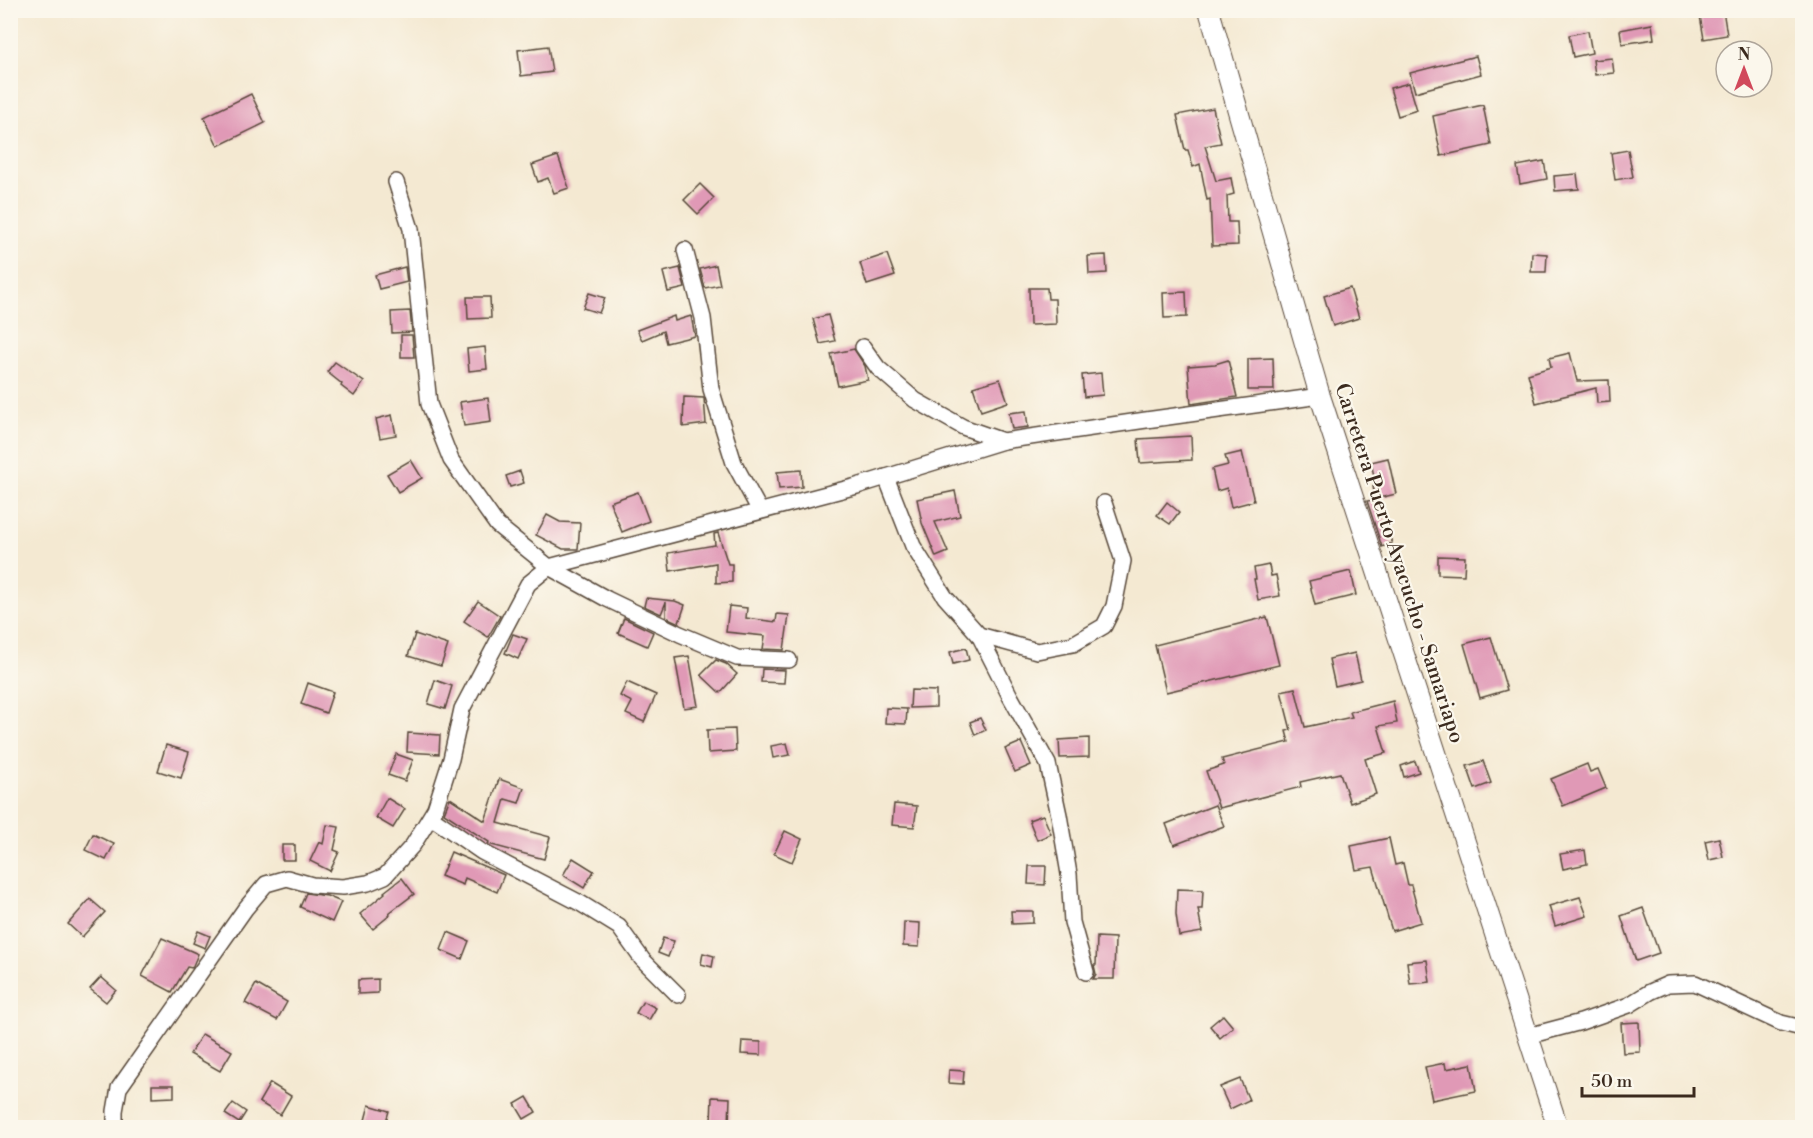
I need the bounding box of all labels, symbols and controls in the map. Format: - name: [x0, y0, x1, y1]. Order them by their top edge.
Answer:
- north arrow: [1714, 39, 1774, 99]
- text: N: [1738, 45, 1751, 65]
- street label: Carretera Puerto Ayacucho - Samariapo: [1328, 380, 1470, 747]
- scale bar: [1582, 1060, 1694, 1098]
- text: 50 m: [1591, 1070, 1633, 1093]

